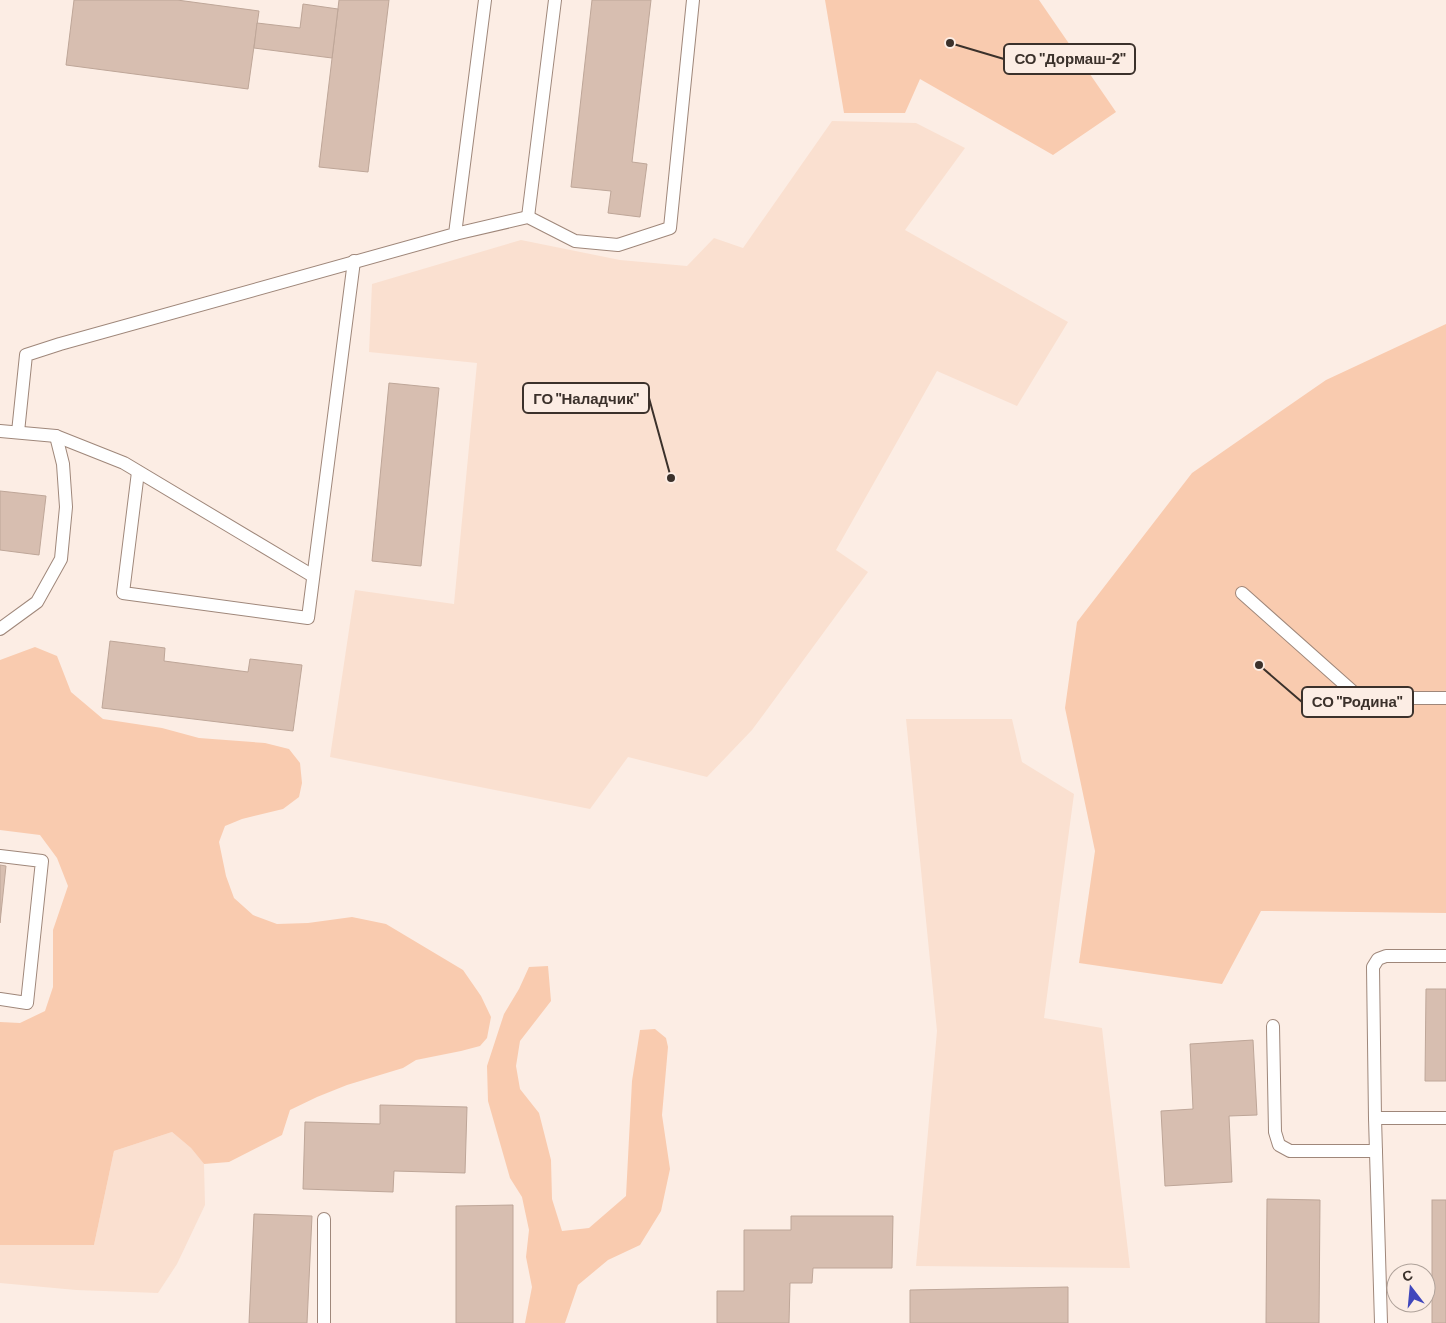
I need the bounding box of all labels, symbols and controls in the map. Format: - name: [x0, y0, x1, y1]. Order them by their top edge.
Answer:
- callout: СО "Дормаш-2": [1004, 44, 1135, 74]
- text: СО "Дормаш-2": [1014, 49, 1126, 67]
- callout: ГО "Наладчик": [523, 383, 649, 413]
- text: ГО "Наладчик": [533, 389, 639, 407]
- callout: СО "Родина": [1302, 687, 1413, 717]
- text: СО "Родина": [1312, 692, 1403, 710]
- north arrow: [1386, 1263, 1436, 1313]
- text: С: [1400, 1265, 1414, 1285]

